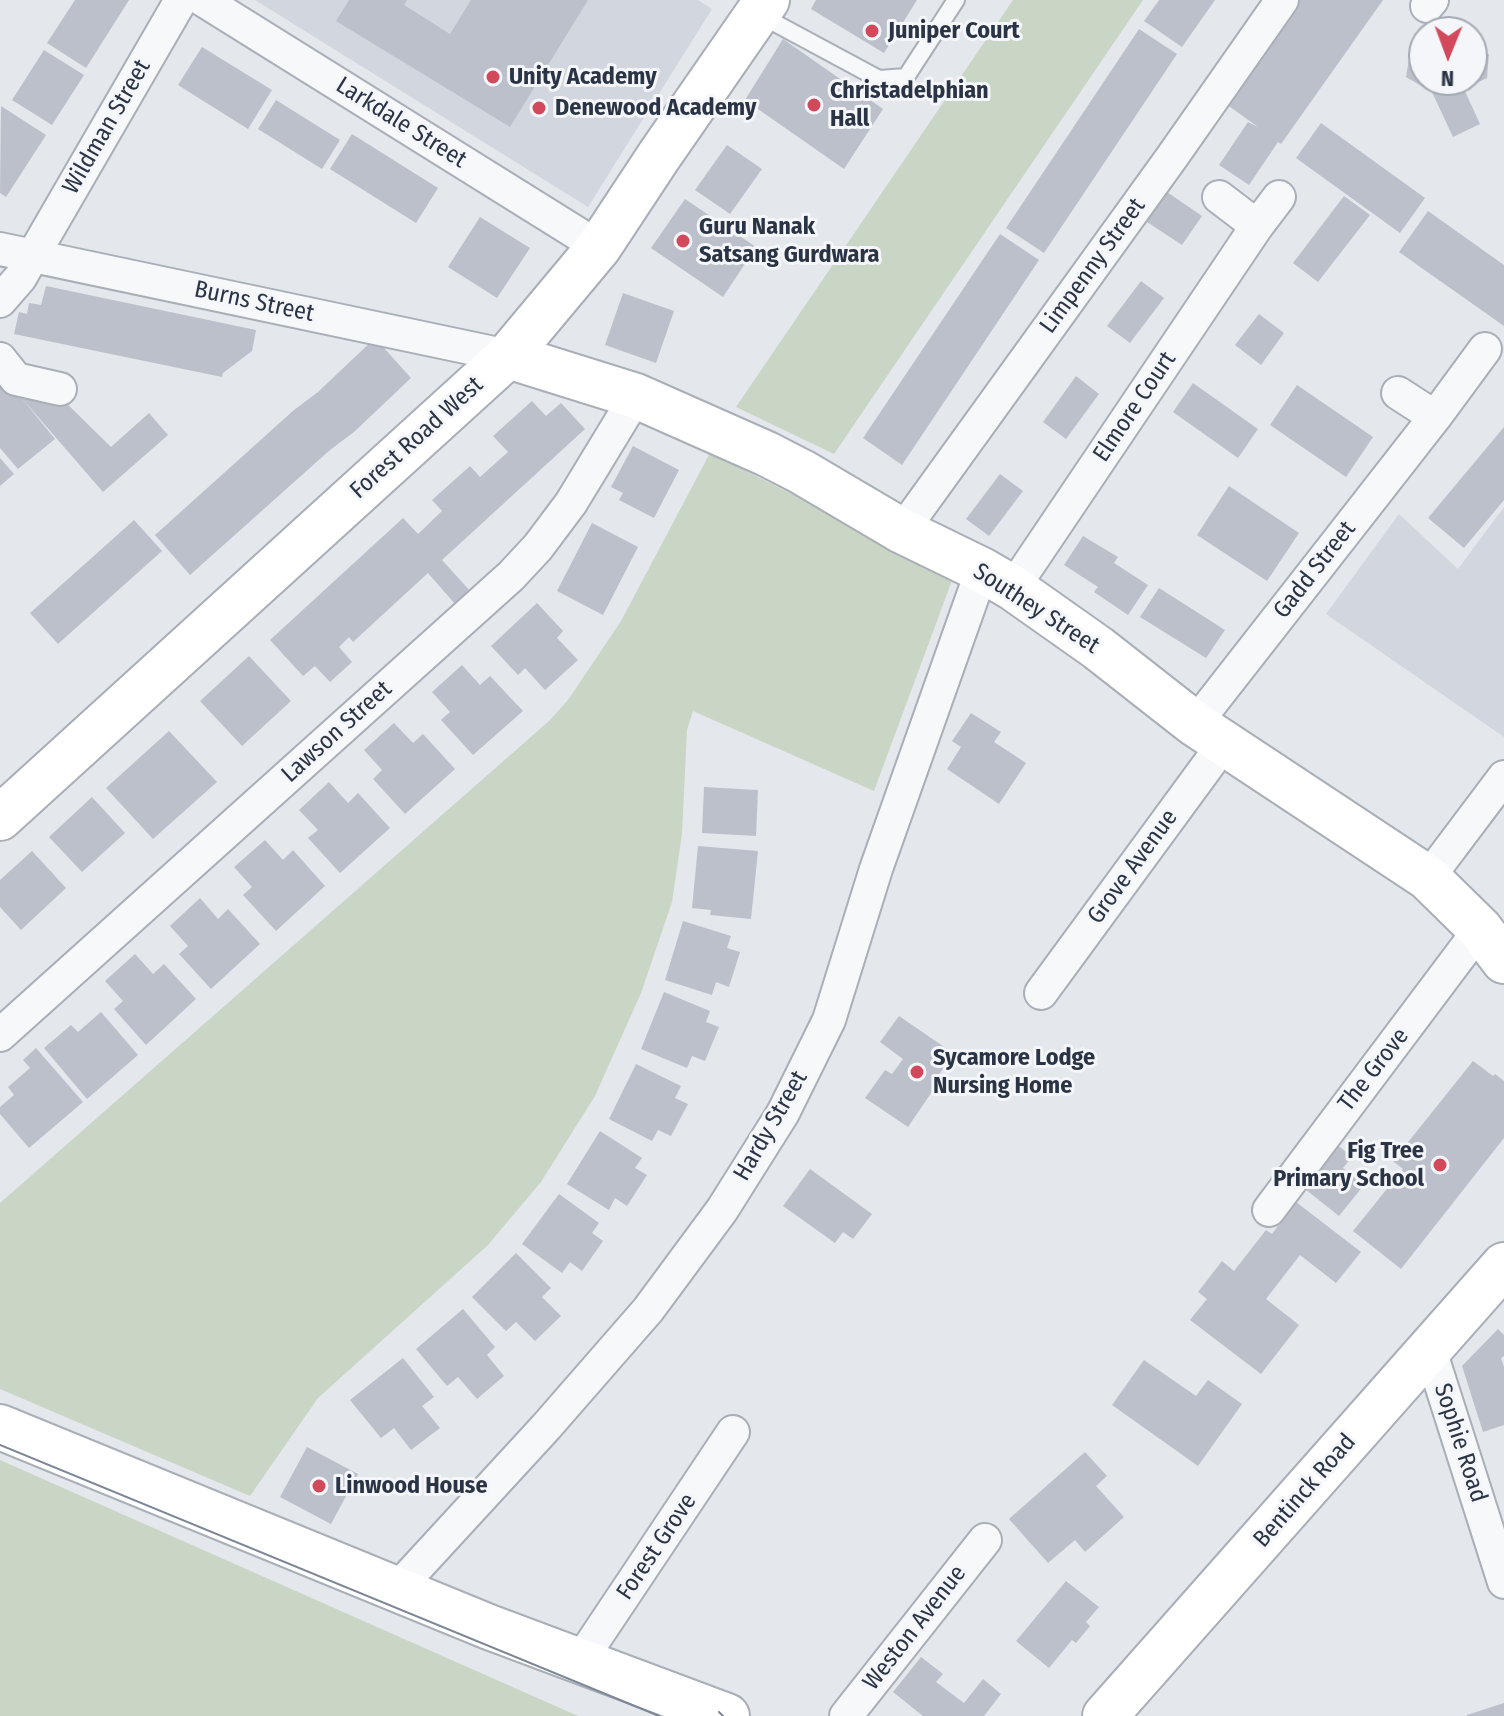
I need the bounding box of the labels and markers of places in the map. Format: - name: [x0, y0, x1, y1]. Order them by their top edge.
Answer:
- place label: Juniper Court: [888, 17, 1020, 45]
- marker: Juniper Court: [863, 22, 881, 40]
- place label: Unity Academy: [509, 63, 657, 91]
- marker: Unity Academy: [484, 68, 502, 86]
- place label: Christadelphian Hall: [830, 77, 989, 133]
- place label: Denewood Academy: [555, 94, 756, 122]
- marker: Christadelphian Hall: [805, 96, 823, 114]
- marker: Denewood Academy: [530, 99, 548, 117]
- place label: Guru Nanak Satsang Gurdwara: [699, 213, 880, 269]
- marker: Guru Nanak Satsang Gurdwara: [674, 232, 692, 250]
- place label: Sycamore Lodge Nursing Home: [933, 1044, 1095, 1100]
- marker: Sycamore Lodge Nursing Home: [908, 1063, 926, 1081]
- place label: Fig Tree Primary School: [1273, 1137, 1424, 1193]
- marker: Fig Tree Primary School: [1431, 1156, 1449, 1174]
- place label: Linwood House: [335, 1472, 488, 1500]
- marker: Linwood House: [310, 1477, 328, 1495]

